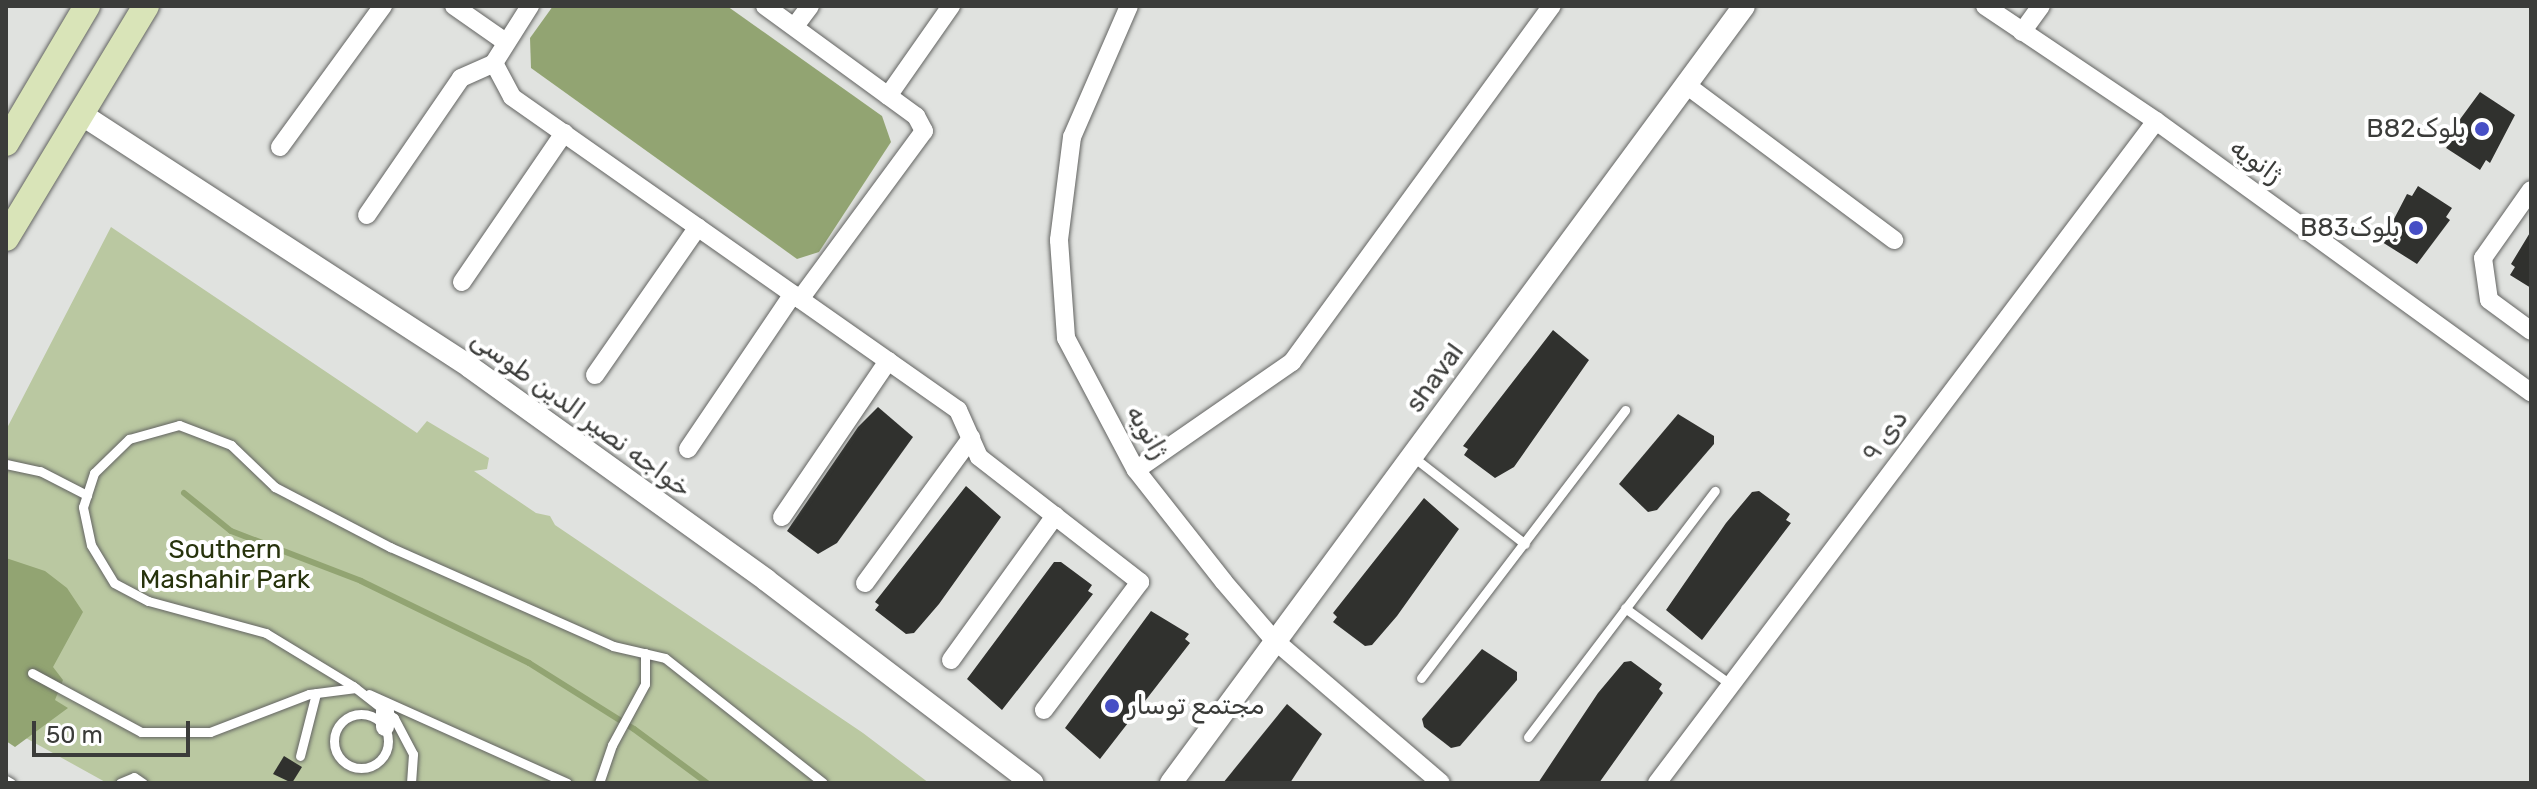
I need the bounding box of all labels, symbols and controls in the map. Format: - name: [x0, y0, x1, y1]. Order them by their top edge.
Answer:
- place label: B82بلوک: [2366, 113, 2466, 145]
- marker: B82بلوک: [2473, 120, 2491, 138]
- street label: ژانویه: [2224, 132, 2288, 190]
- place label: B83بلوک: [2300, 212, 2400, 244]
- marker: B83بلوک: [2407, 219, 2425, 237]
- street label: خواجه نصیر الدین طوسی: [465, 324, 697, 504]
- street label: shaval: [1400, 337, 1470, 419]
- street label: ژانویه: [1119, 400, 1175, 464]
- street label: ۹ دی: [1855, 404, 1915, 468]
- park label: Southern Mashahir Park: [140, 534, 310, 596]
- place label: مجتمع توسار: [1128, 690, 1264, 722]
- marker: مجتمع توسار: [1103, 697, 1121, 715]
- scale bar: [36, 705, 194, 755]
- text: 50 m: [46, 721, 103, 749]

